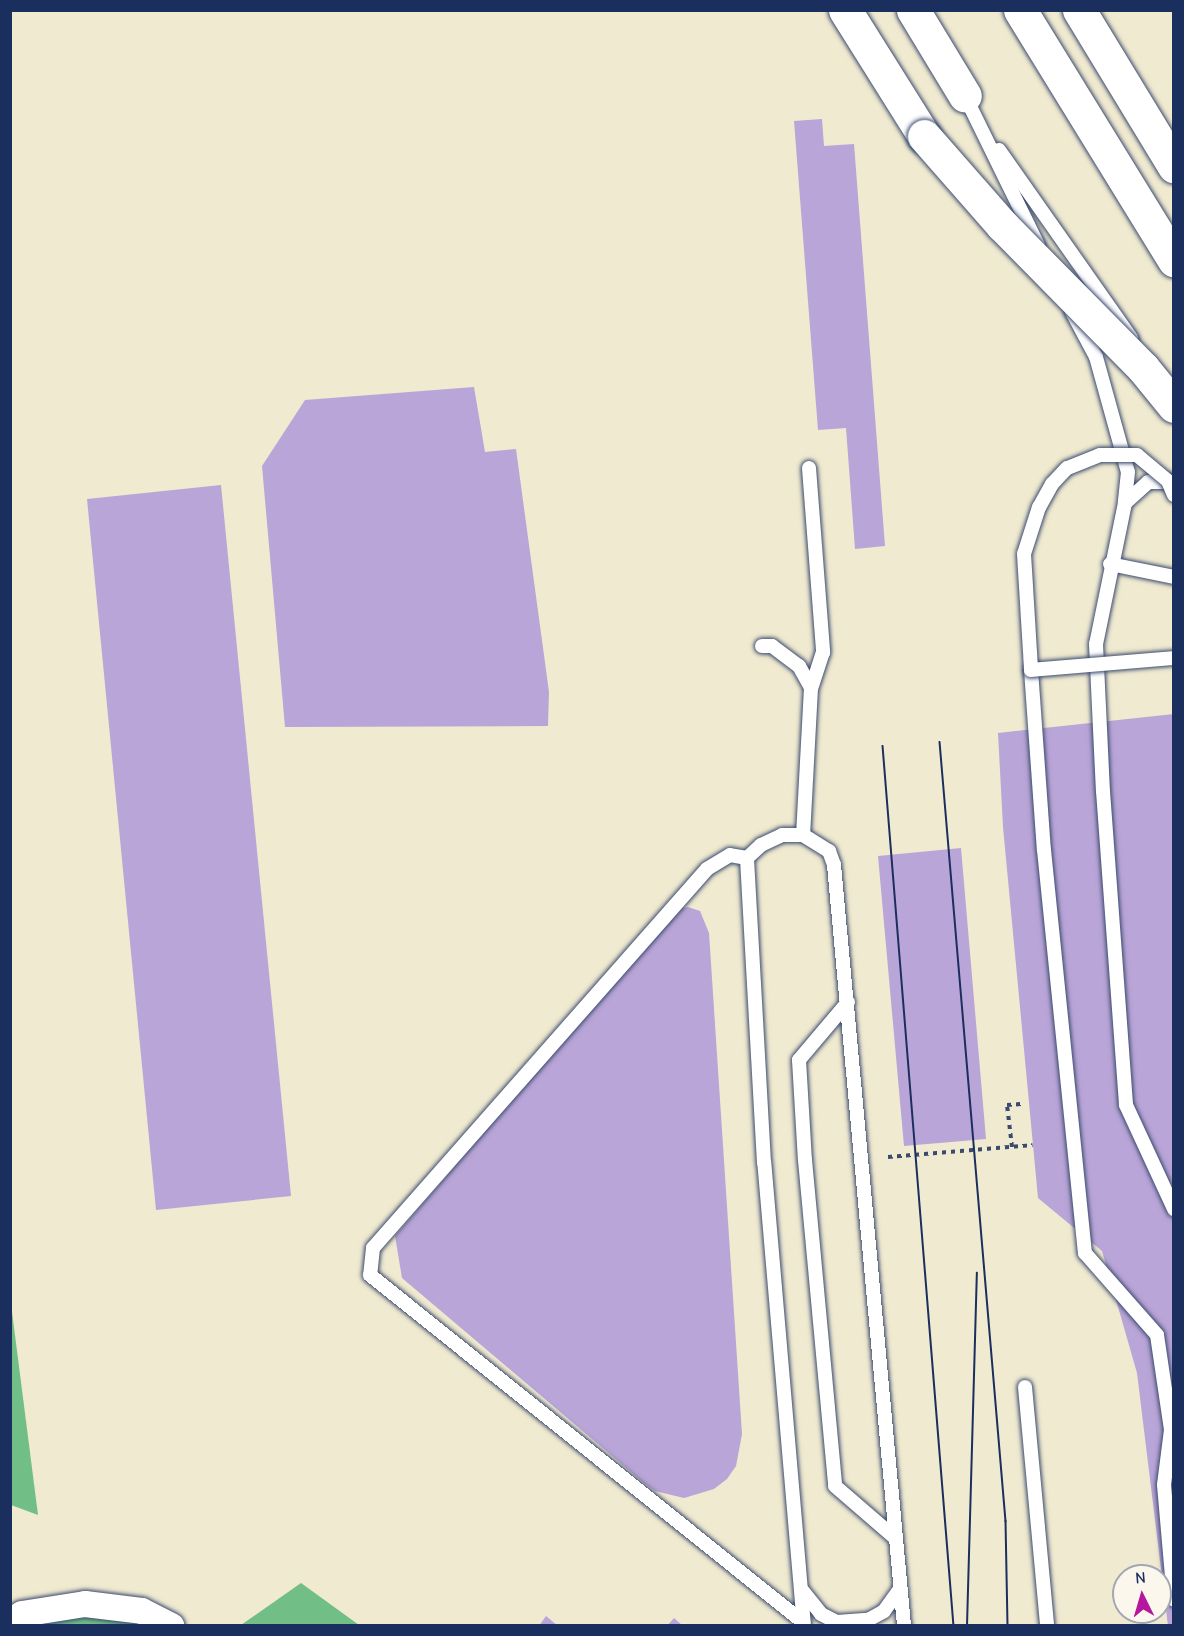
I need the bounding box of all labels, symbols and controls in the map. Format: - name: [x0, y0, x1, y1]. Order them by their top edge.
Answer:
- north arrow: [1112, 1564, 1172, 1624]
- text: N: [1135, 1569, 1147, 1587]

